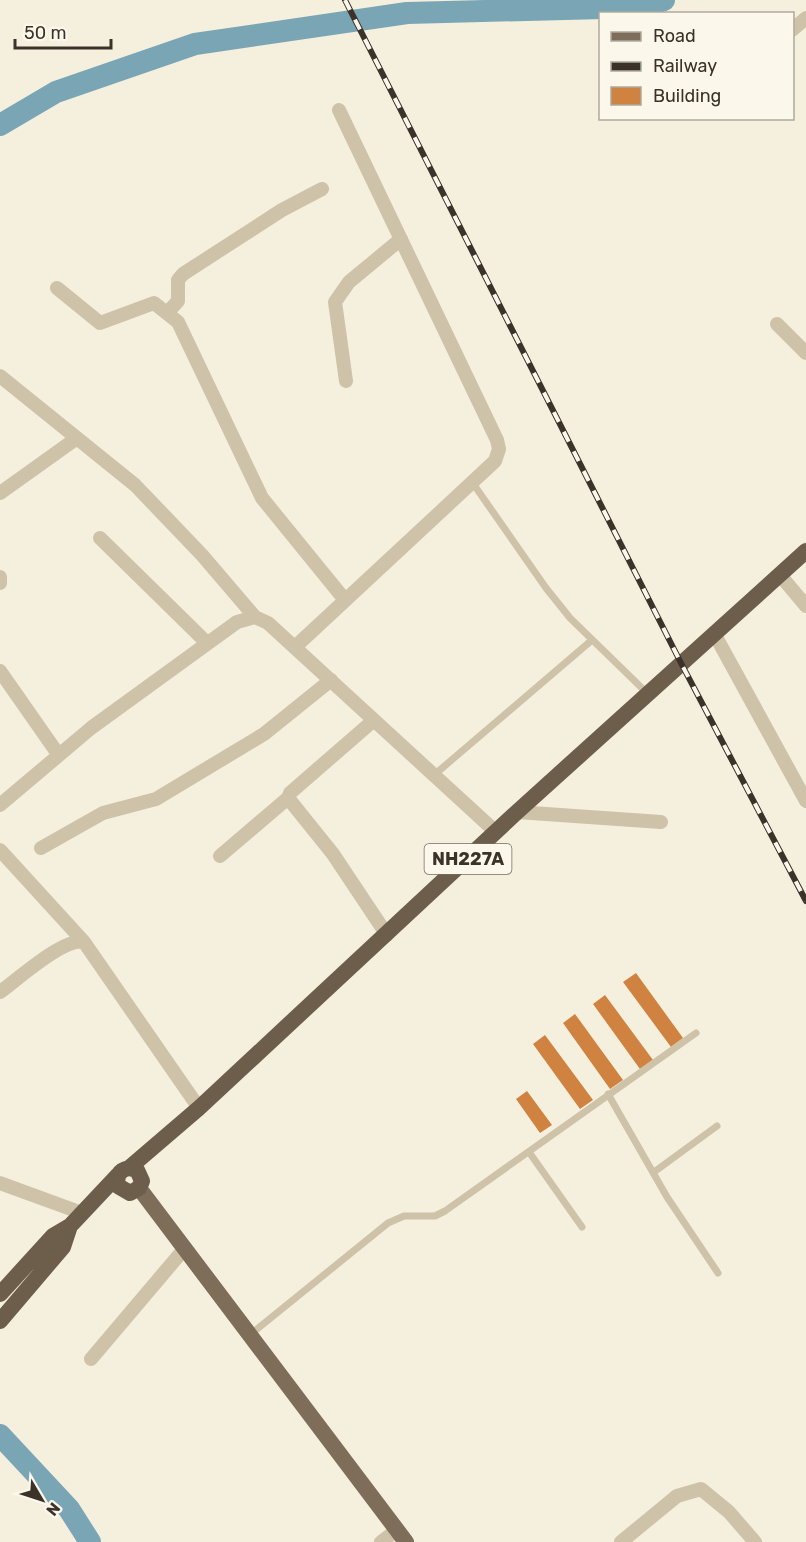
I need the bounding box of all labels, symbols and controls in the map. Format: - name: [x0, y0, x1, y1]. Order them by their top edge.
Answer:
- scale bar: [15, 12, 111, 50]
- legend: [599, 12, 794, 120]
- text: 50 m: [24, 22, 67, 44]
- text: Road: [653, 25, 696, 47]
- text: Railway: [653, 55, 717, 77]
- text: Building: [653, 85, 721, 107]
- road number: NH227A: [424, 844, 512, 874]
- north arrow: [12, 1470, 72, 1530]
- text: N: [42, 1499, 64, 1520]

